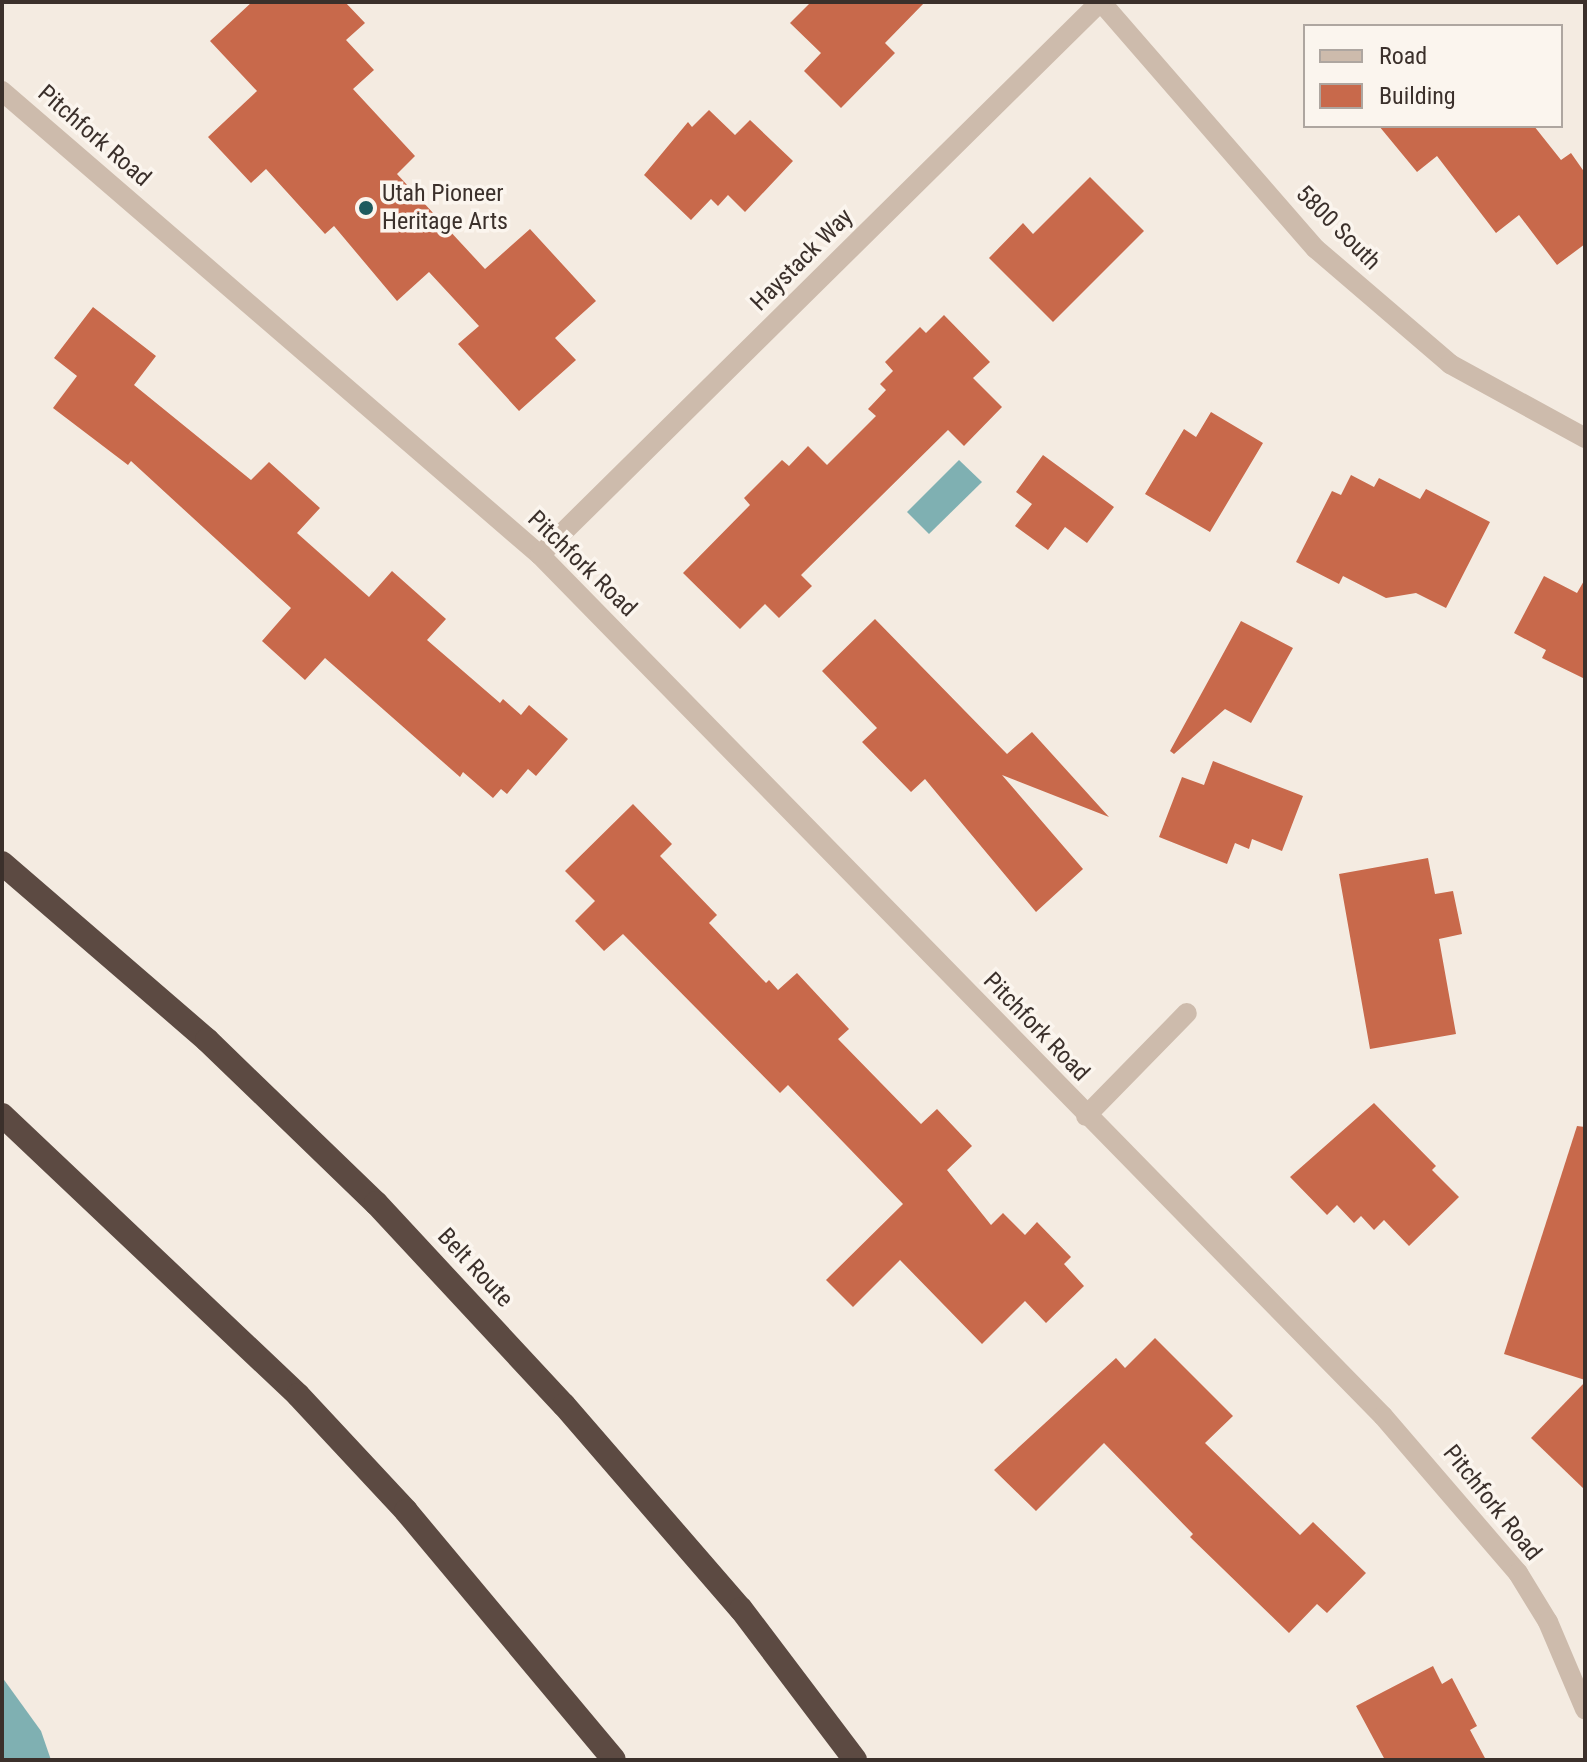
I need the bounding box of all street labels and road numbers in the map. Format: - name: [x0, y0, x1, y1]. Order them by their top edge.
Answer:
- street label: Pitchfork Road: [32, 79, 156, 193]
- street label: 5800 South: [1290, 180, 1386, 276]
- street label: Haystack Way: [745, 203, 859, 317]
- street label: Pitchfork Road: [522, 505, 642, 623]
- street label: Pitchfork Road: [977, 967, 1095, 1087]
- street label: Belt Route: [431, 1223, 519, 1313]
- street label: Pitchfork Road: [1437, 1440, 1547, 1566]

